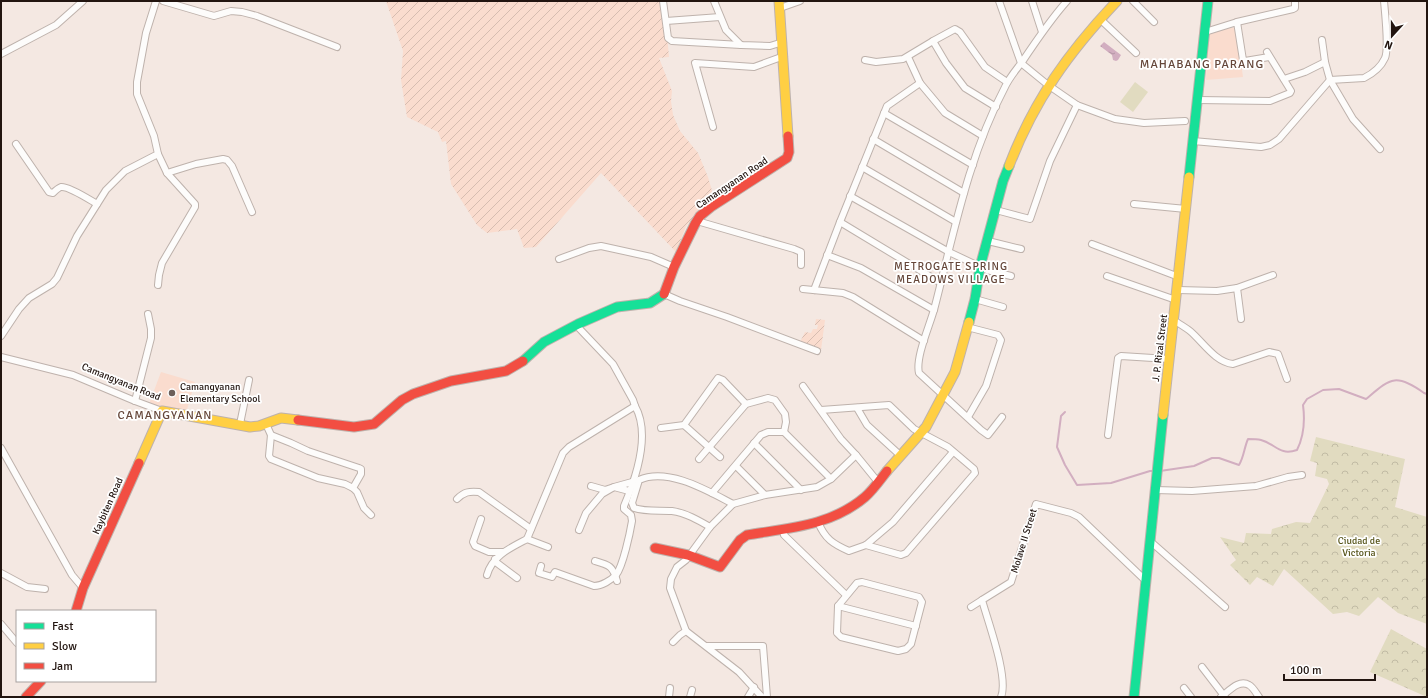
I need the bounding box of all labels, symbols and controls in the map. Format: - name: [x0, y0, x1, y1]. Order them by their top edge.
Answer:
- north arrow: [1372, 16, 1412, 56]
- text: N: [1383, 37, 1394, 52]
- district label: MAHABANG PARANG: [1140, 57, 1264, 72]
- street label: Camangyanan Road: [694, 155, 770, 211]
- district label: METROGATE SPRING MEADOWS VILLAGE: [894, 260, 1008, 286]
- street label: J. P. Rizal Street: [1150, 313, 1170, 382]
- street label: Camangyanan Road: [80, 361, 162, 403]
- place label: Camangyanan Elementary School: [180, 381, 260, 405]
- marker: Camangyanan Elementary School: [167, 388, 177, 398]
- district label: CAMANGYANAN: [118, 408, 212, 423]
- street label: Kaybiten Road: [90, 476, 126, 536]
- street label: Molave II Street: [1008, 507, 1040, 575]
- park label: Ciudad de Victoria: [1338, 535, 1380, 559]
- legend: [16, 610, 156, 682]
- text: Fast: [52, 619, 73, 634]
- text: Slow: [52, 639, 77, 654]
- scale bar: [1284, 656, 1375, 682]
- text: Jam: [52, 659, 73, 674]
- text: 100 m: [1290, 663, 1322, 678]

